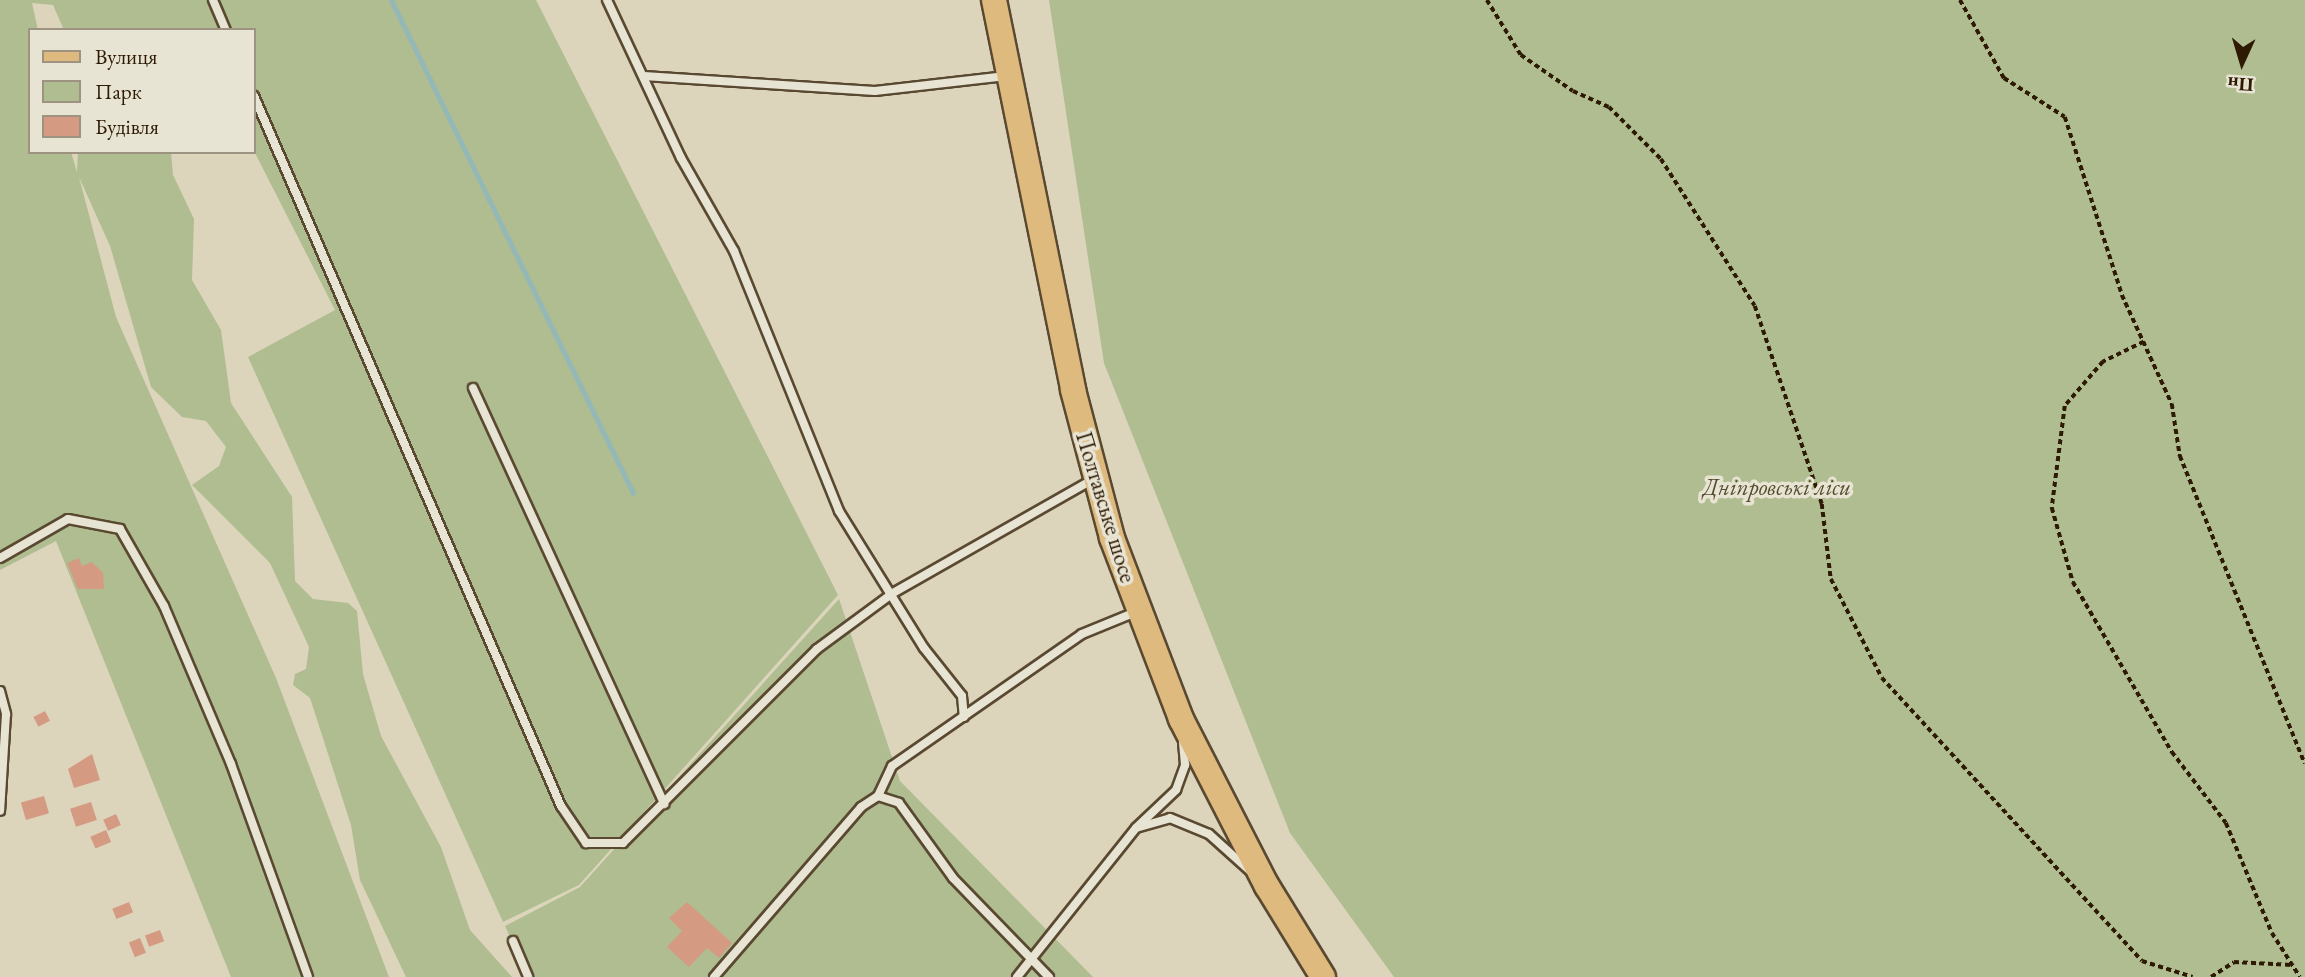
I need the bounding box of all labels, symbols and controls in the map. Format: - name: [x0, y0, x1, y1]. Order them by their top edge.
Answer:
- legend: [28, 28, 256, 154]
- north arrow: [2207, 28, 2277, 98]
- text: Вулиця: [95, 43, 157, 70]
- text: Пн: [2227, 71, 2254, 98]
- text: Парк: [95, 78, 142, 105]
- text: Будівля: [95, 113, 159, 140]
- street label: Полтавське шосе: [1070, 428, 1142, 586]
- park label: Дніпровські ліси: [1703, 473, 1851, 501]

